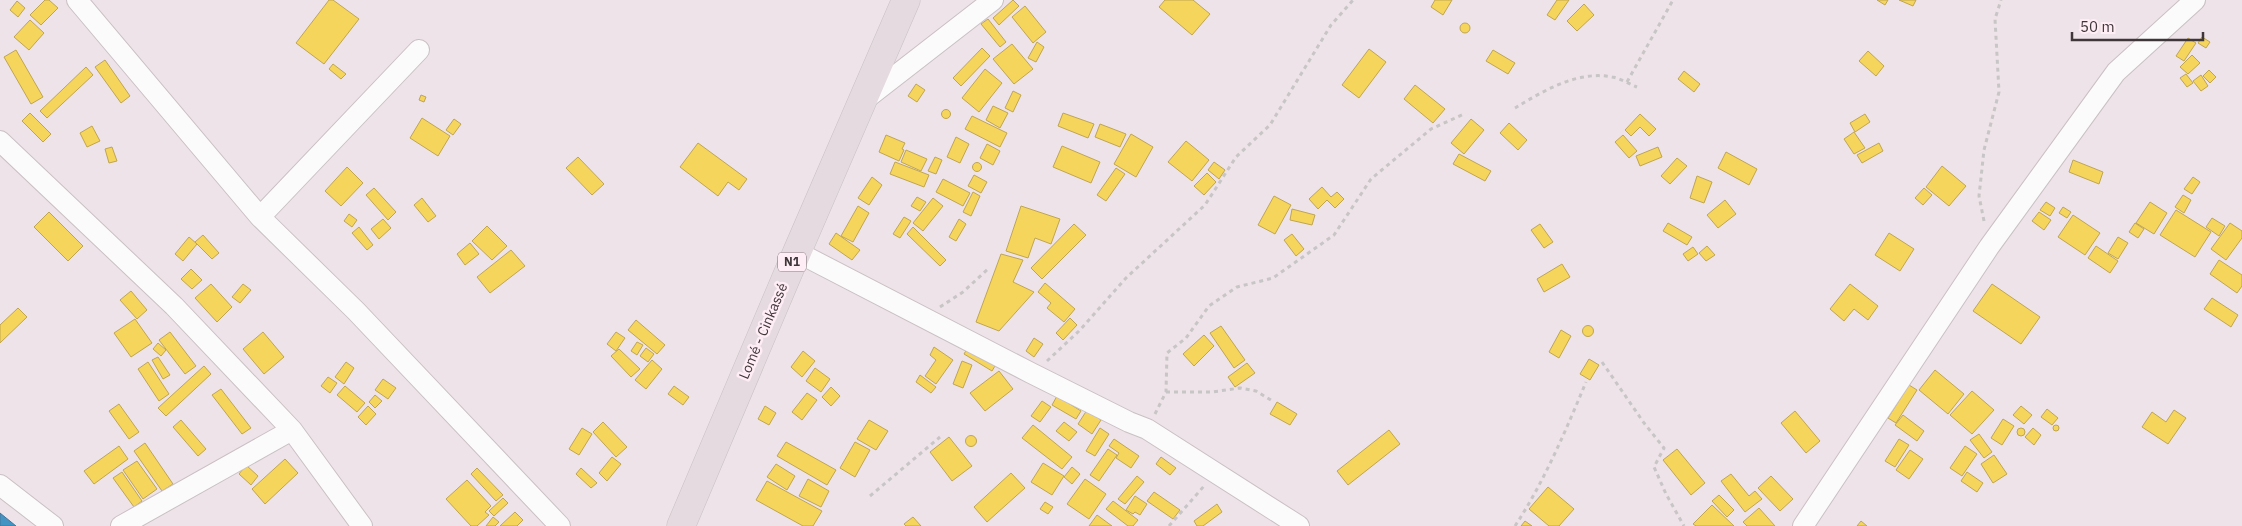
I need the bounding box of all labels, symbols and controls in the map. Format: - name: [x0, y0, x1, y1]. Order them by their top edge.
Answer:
- scale bar: [2072, 10, 2203, 42]
- text: 50 m: [2080, 17, 2115, 36]
- road number: N1: [778, 252, 806, 272]
- street label: Lomé - Cinkassé: [735, 280, 792, 382]

